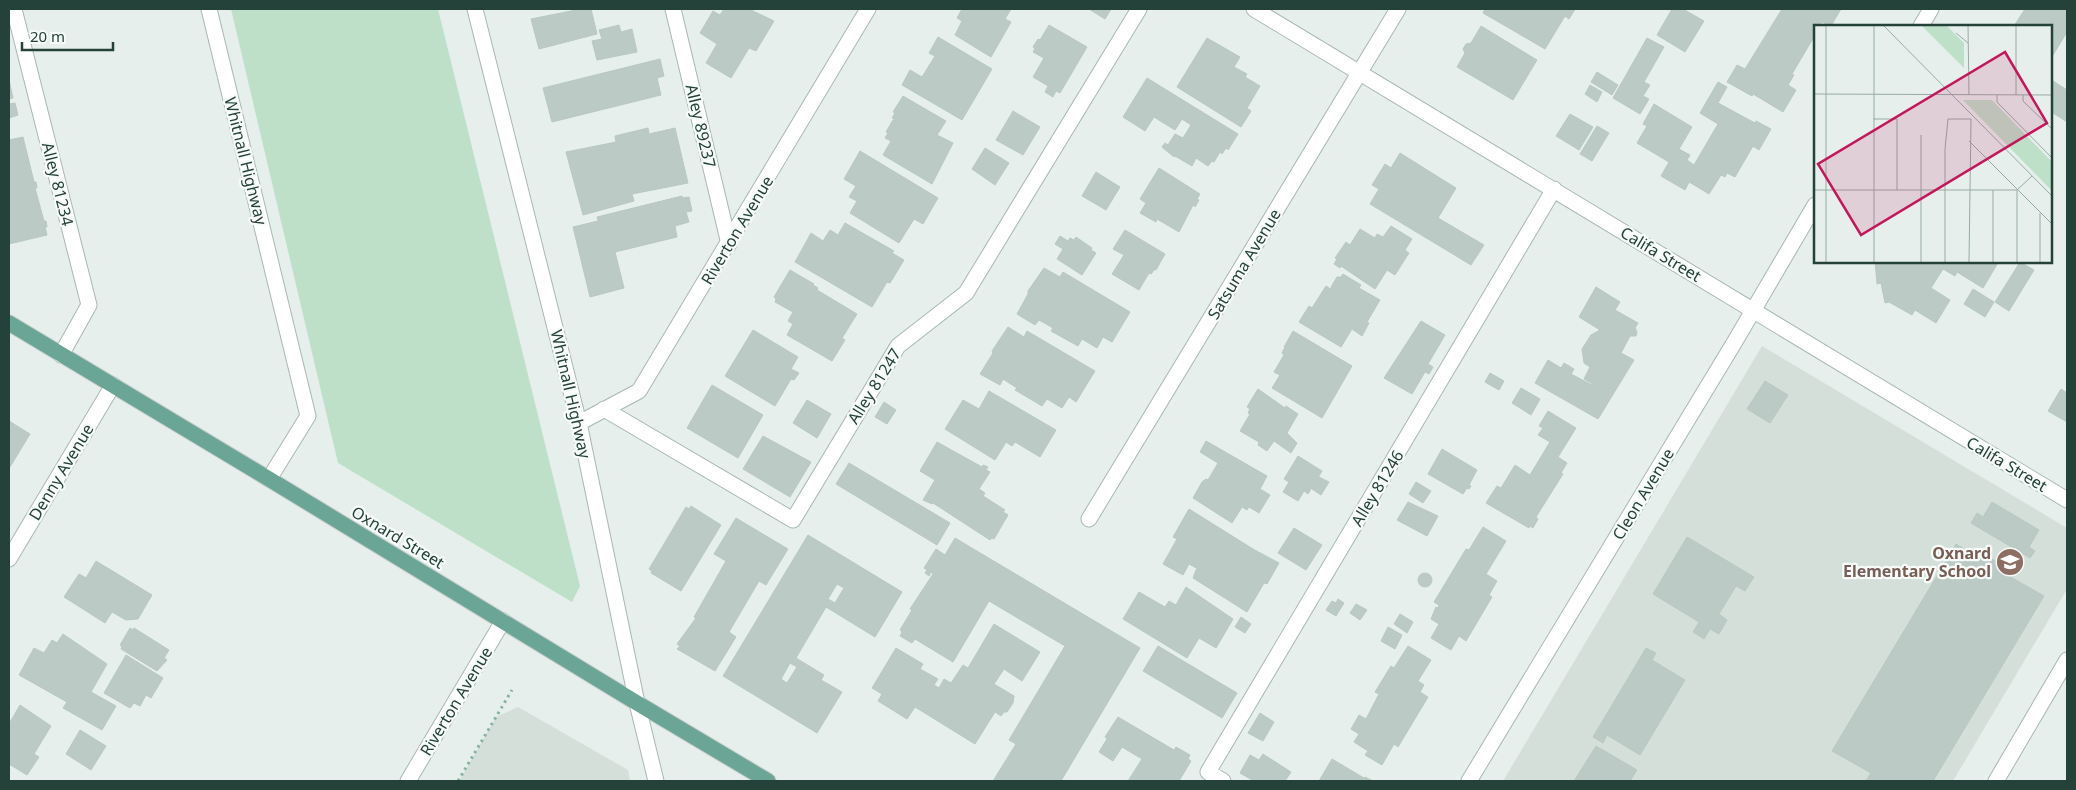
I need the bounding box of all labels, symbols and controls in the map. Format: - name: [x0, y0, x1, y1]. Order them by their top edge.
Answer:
- scale bar: [22, 20, 114, 52]
- inset map: [1814, 25, 2051, 262]
- text: 20 m: [30, 26, 65, 46]
- street label: Alley 89237: [681, 82, 721, 170]
- street label: Whitnall Highway: [219, 95, 273, 228]
- street label: Alley 81234: [37, 140, 79, 228]
- street label: Riverton Avenue: [696, 171, 778, 289]
- street label: Satsuma Avenue: [1202, 205, 1286, 323]
- street label: Califa Street: [1616, 221, 1706, 287]
- street label: Whitnall Highway: [546, 328, 597, 461]
- street label: Alley 81247: [842, 344, 906, 428]
- street label: Denny Avenue: [24, 420, 98, 524]
- street label: Califa Street: [1962, 431, 2052, 497]
- street label: Cleon Avenue: [1607, 444, 1679, 544]
- street label: Alley 81246: [1346, 446, 1408, 530]
- street label: Oxnard Street: [347, 501, 449, 574]
- place label: Oxnard Elementary School: [1843, 542, 1991, 582]
- school or university icon: Oxnard Elementary School: [1995, 547, 2025, 577]
- street label: Riverton Avenue: [415, 642, 497, 760]

